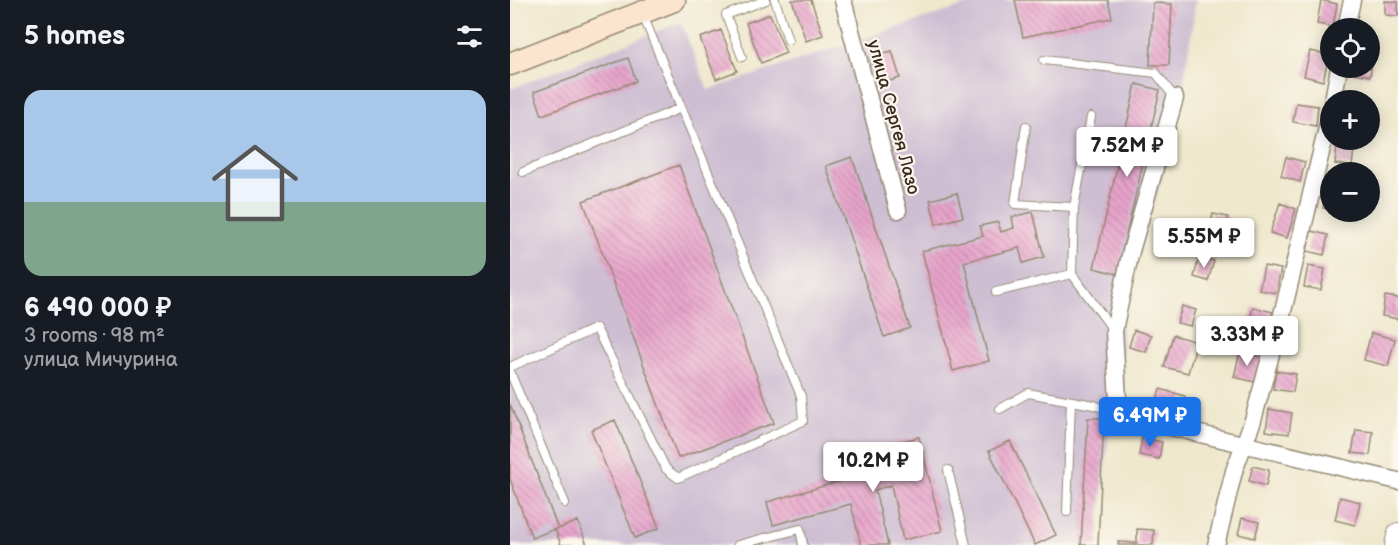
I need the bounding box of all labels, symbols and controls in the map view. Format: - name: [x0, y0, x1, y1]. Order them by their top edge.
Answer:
- map controls: [1320, 18, 1380, 222]
- button: locate: [1320, 18, 1380, 78]
- icon: filters: [453, 20, 486, 53]
- text: 5 homes: [24, 21, 125, 52]
- street label: улица Сергея Лазо: [863, 38, 924, 197]
- button: +: [1320, 90, 1380, 150]
- pin: 7.52M ₽: [1072, 127, 1182, 178]
- icon: home: [201, 129, 309, 237]
- text: 7.52M ₽: [1090, 134, 1164, 158]
- button: −: [1320, 162, 1380, 222]
- pin: 5.55M ₽: [1149, 218, 1259, 269]
- text: 5.55M ₽: [1167, 225, 1241, 249]
- text: 6 490 000 ₽: [24, 293, 171, 324]
- pin: 3.33M ₽: [1192, 316, 1302, 367]
- text: 3.33M ₽: [1210, 323, 1284, 347]
- text: 3 rooms · 98 m²: [24, 324, 165, 348]
- text: улица Мичурина: [24, 348, 178, 372]
- pin: 6.49M ₽: [1095, 397, 1205, 448]
- text: 6.49M ₽: [1113, 404, 1187, 428]
- pin: 10.2M ₽: [818, 442, 928, 493]
- text: 10.2M ₽: [837, 449, 909, 473]

